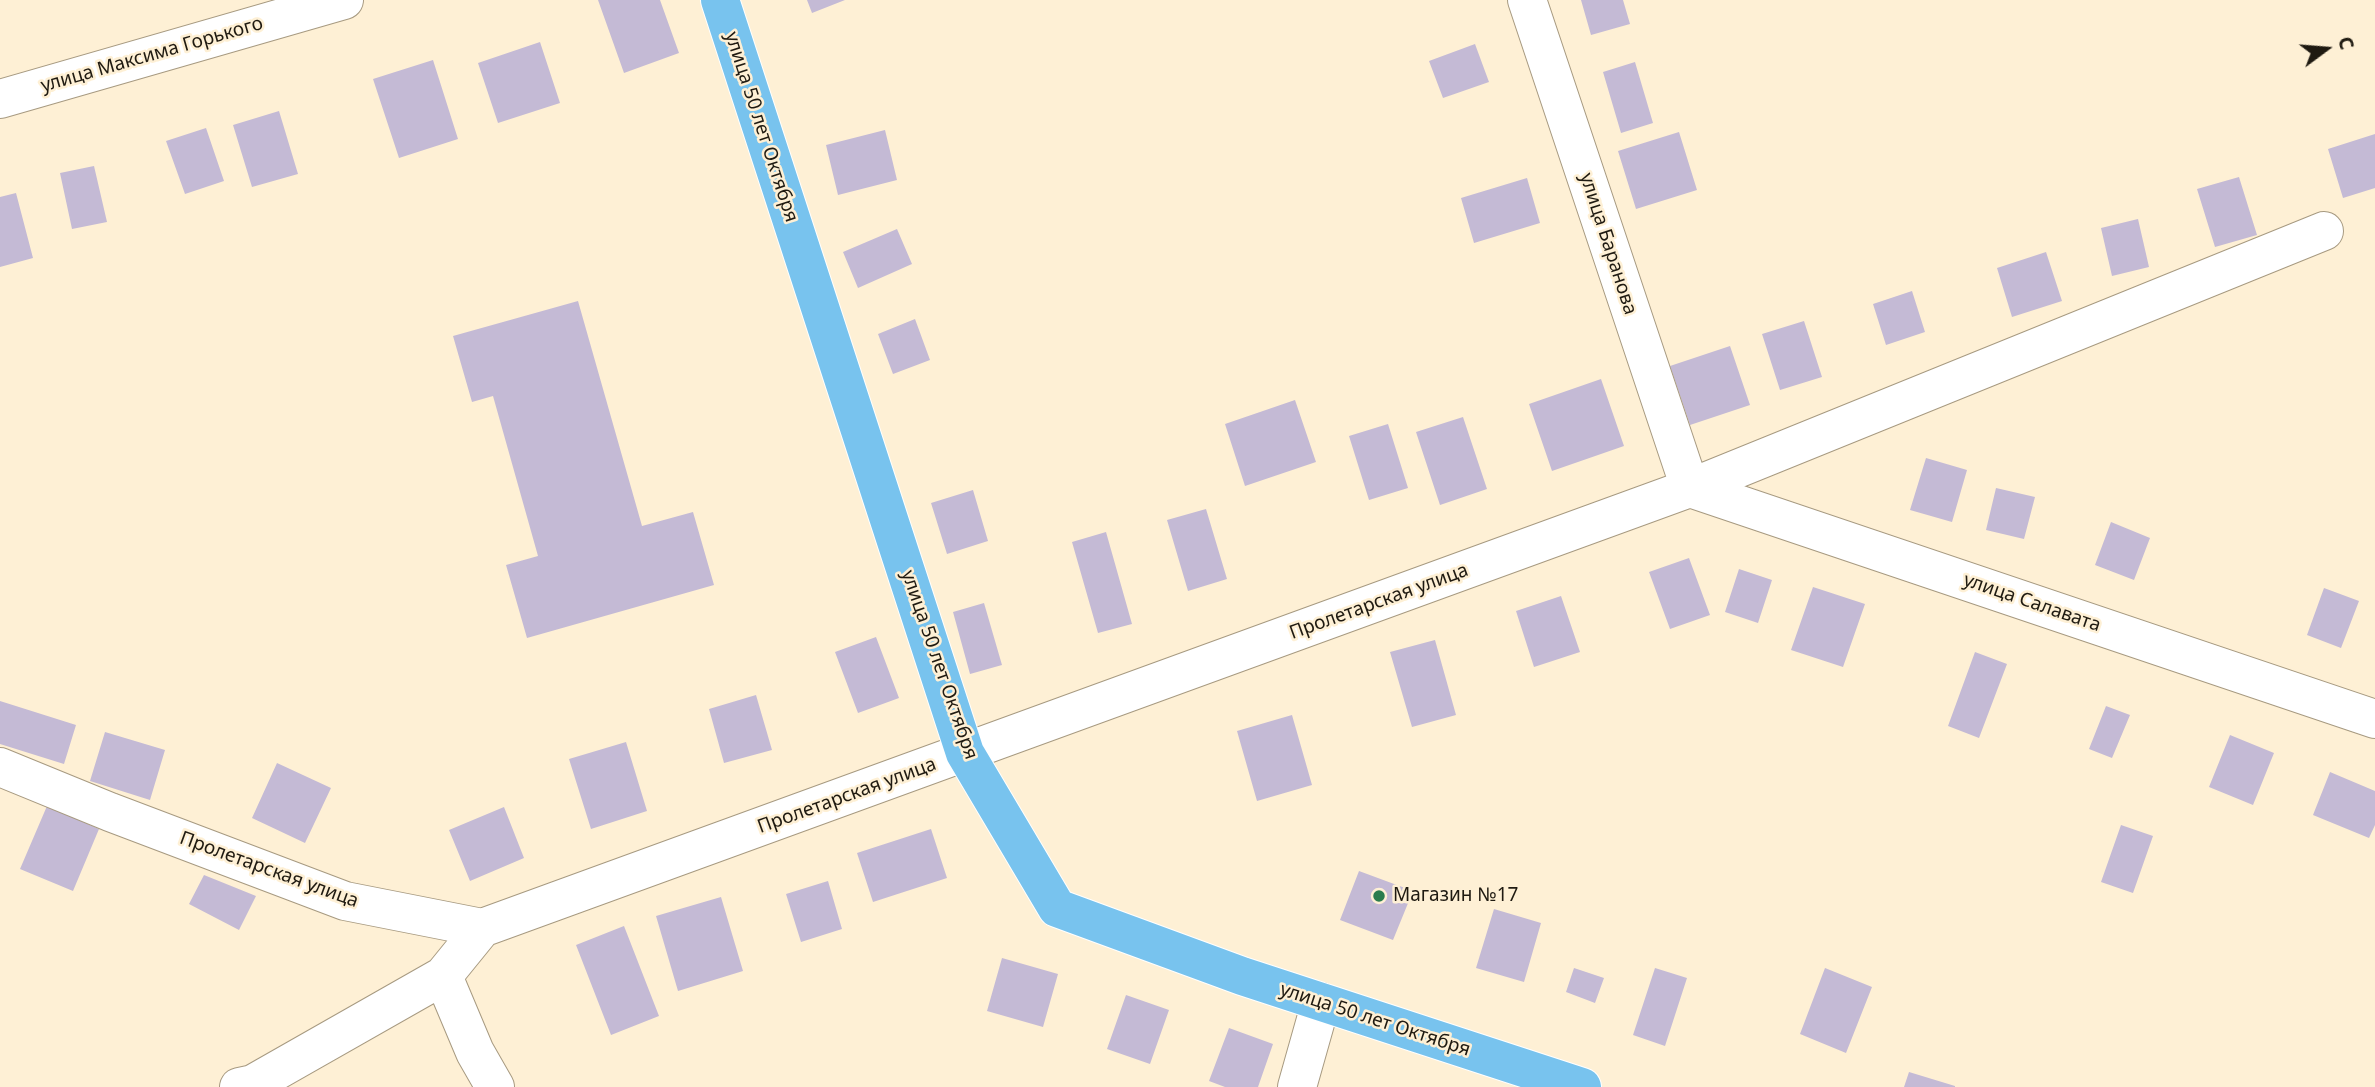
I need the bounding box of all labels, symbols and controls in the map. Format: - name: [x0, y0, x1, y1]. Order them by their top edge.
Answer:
- street label: улица Максима Горького: [38, 12, 266, 98]
- north arrow: [2291, 14, 2361, 84]
- street label: улица 50 лет Октября: [719, 29, 803, 225]
- text: С: [2332, 34, 2360, 53]
- street label: улица Баранова: [1574, 170, 1642, 318]
- street label: Пролетарская улица: [1287, 559, 1471, 645]
- street label: улица 50 лет Октября: [896, 567, 982, 763]
- street label: улица Салавата: [1960, 569, 2104, 637]
- street label: Пролетарская улица: [755, 753, 939, 839]
- street label: Пролетарская улица: [177, 827, 361, 913]
- place label: Магазин №17: [1393, 885, 1518, 907]
- marker: Магазин №17: [1371, 888, 1387, 904]
- street label: улица 50 лет Октября: [1277, 978, 1473, 1062]

